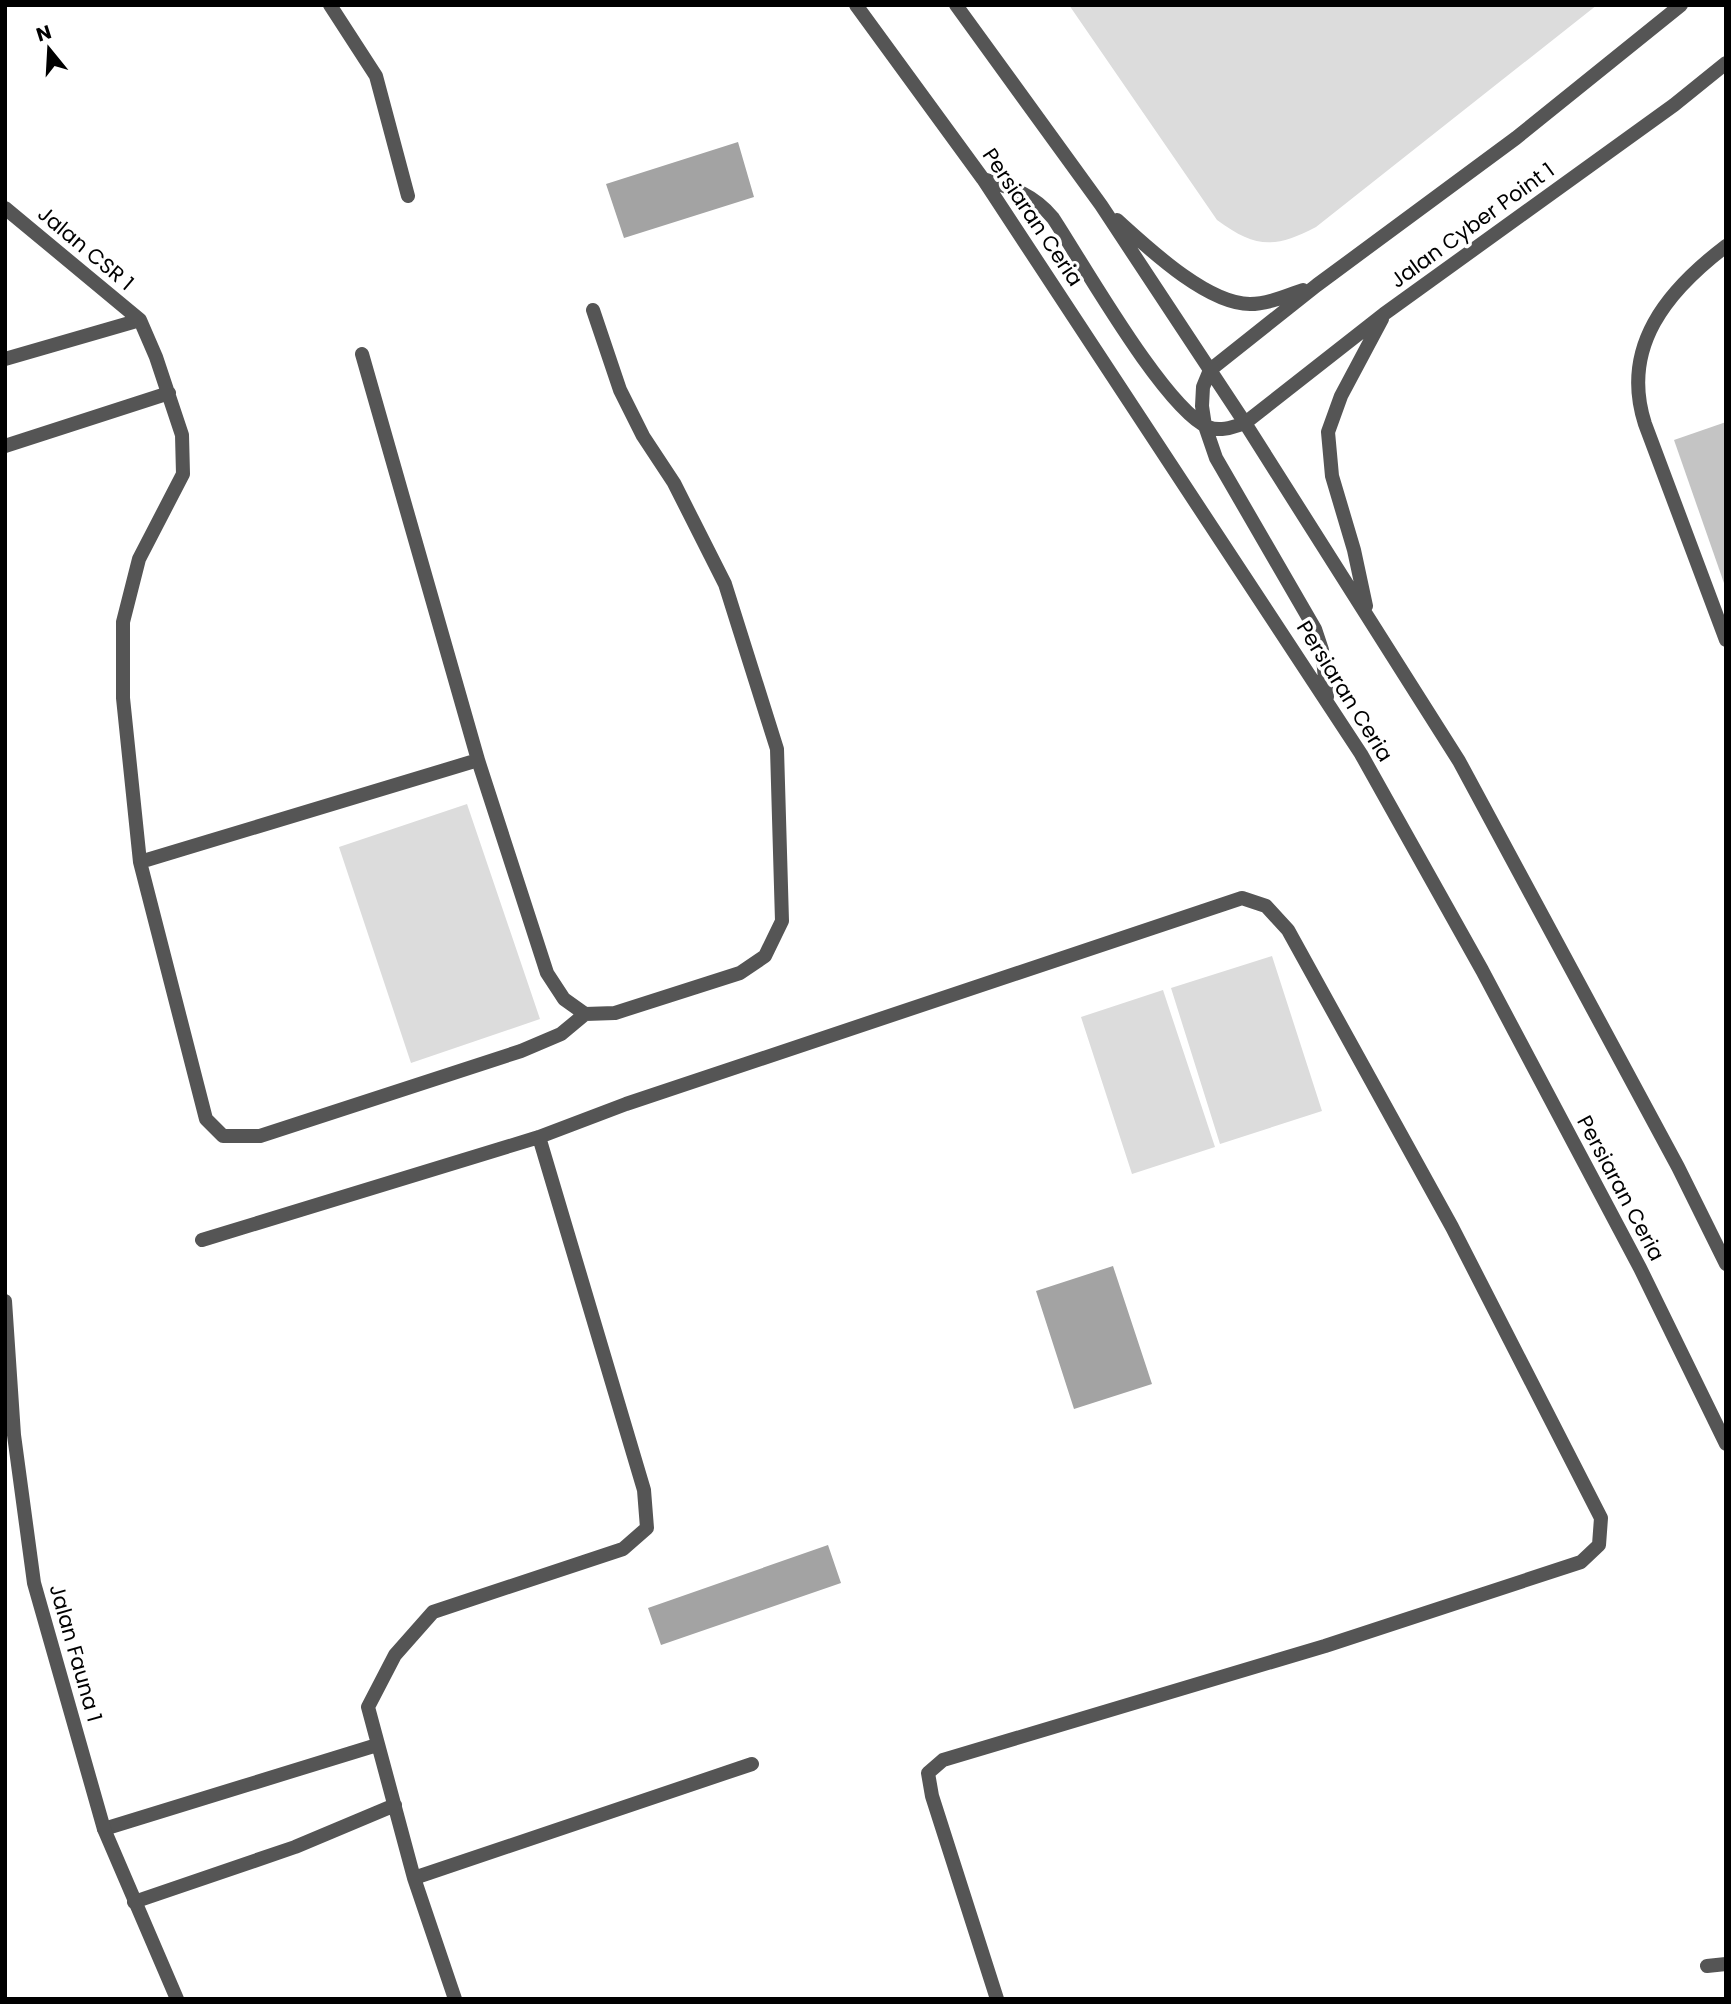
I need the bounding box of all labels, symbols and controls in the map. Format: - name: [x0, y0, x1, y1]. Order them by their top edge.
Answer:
- north arrow: [14, 14, 84, 84]
- text: N: [33, 18, 55, 48]
- street label: Persiaran Ceria: [976, 142, 1090, 292]
- street label: Jalan Cyber Point 1: [1384, 155, 1560, 295]
- street label: Jalan CSR 1: [32, 199, 140, 297]
- street label: Persiaran Ceria: [1290, 615, 1400, 767]
- street label: Persiaran Ceria: [1570, 1110, 1672, 1266]
- street label: Jalan Fauna 1: [43, 1581, 109, 1725]

